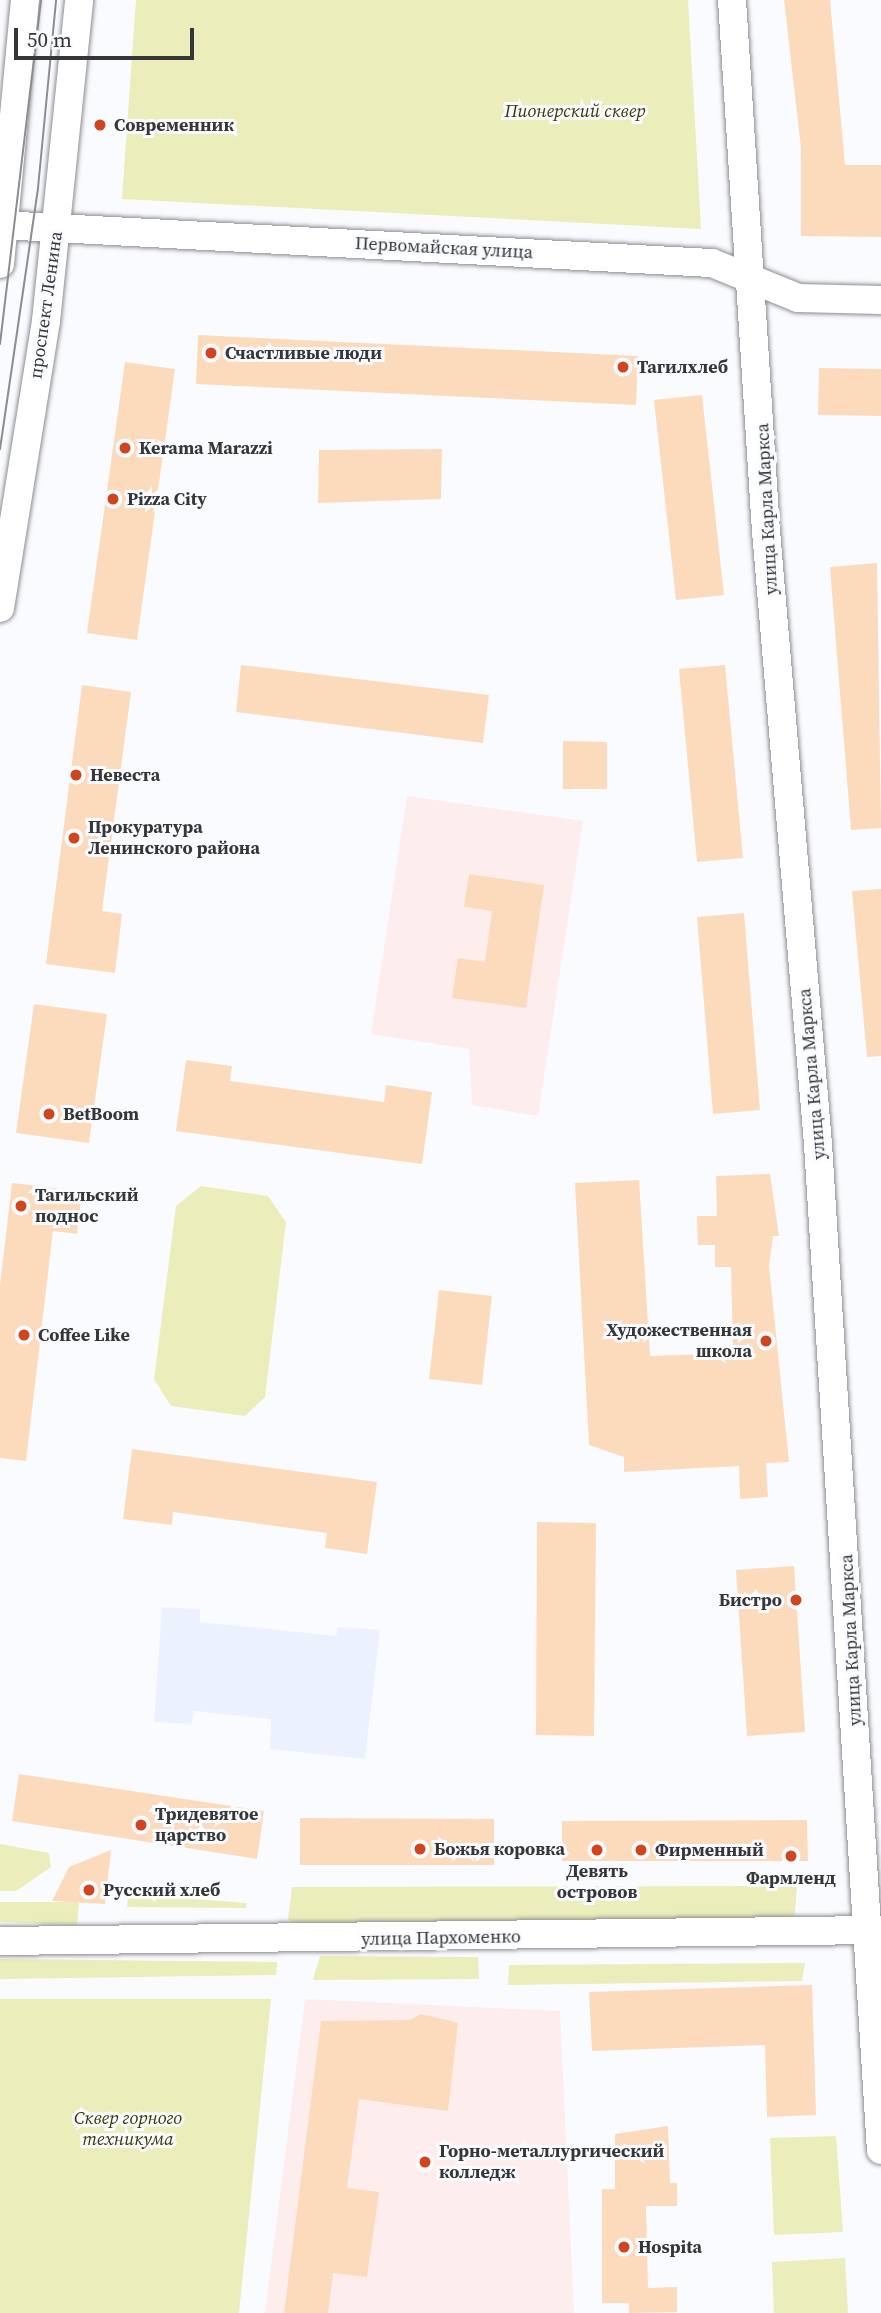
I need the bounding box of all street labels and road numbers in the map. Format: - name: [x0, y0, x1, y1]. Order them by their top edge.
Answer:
- street label: проспект Ленина: [25, 230, 67, 380]
- street label: Первомайская улица: [354, 233, 534, 263]
- street label: улица Карла Маркса: [752, 423, 782, 595]
- street label: улица Карла Маркса: [794, 987, 830, 1161]
- street label: улица Карла Маркса: [836, 1554, 866, 1726]
- street label: улица Пархоменко: [361, 1926, 521, 1950]

